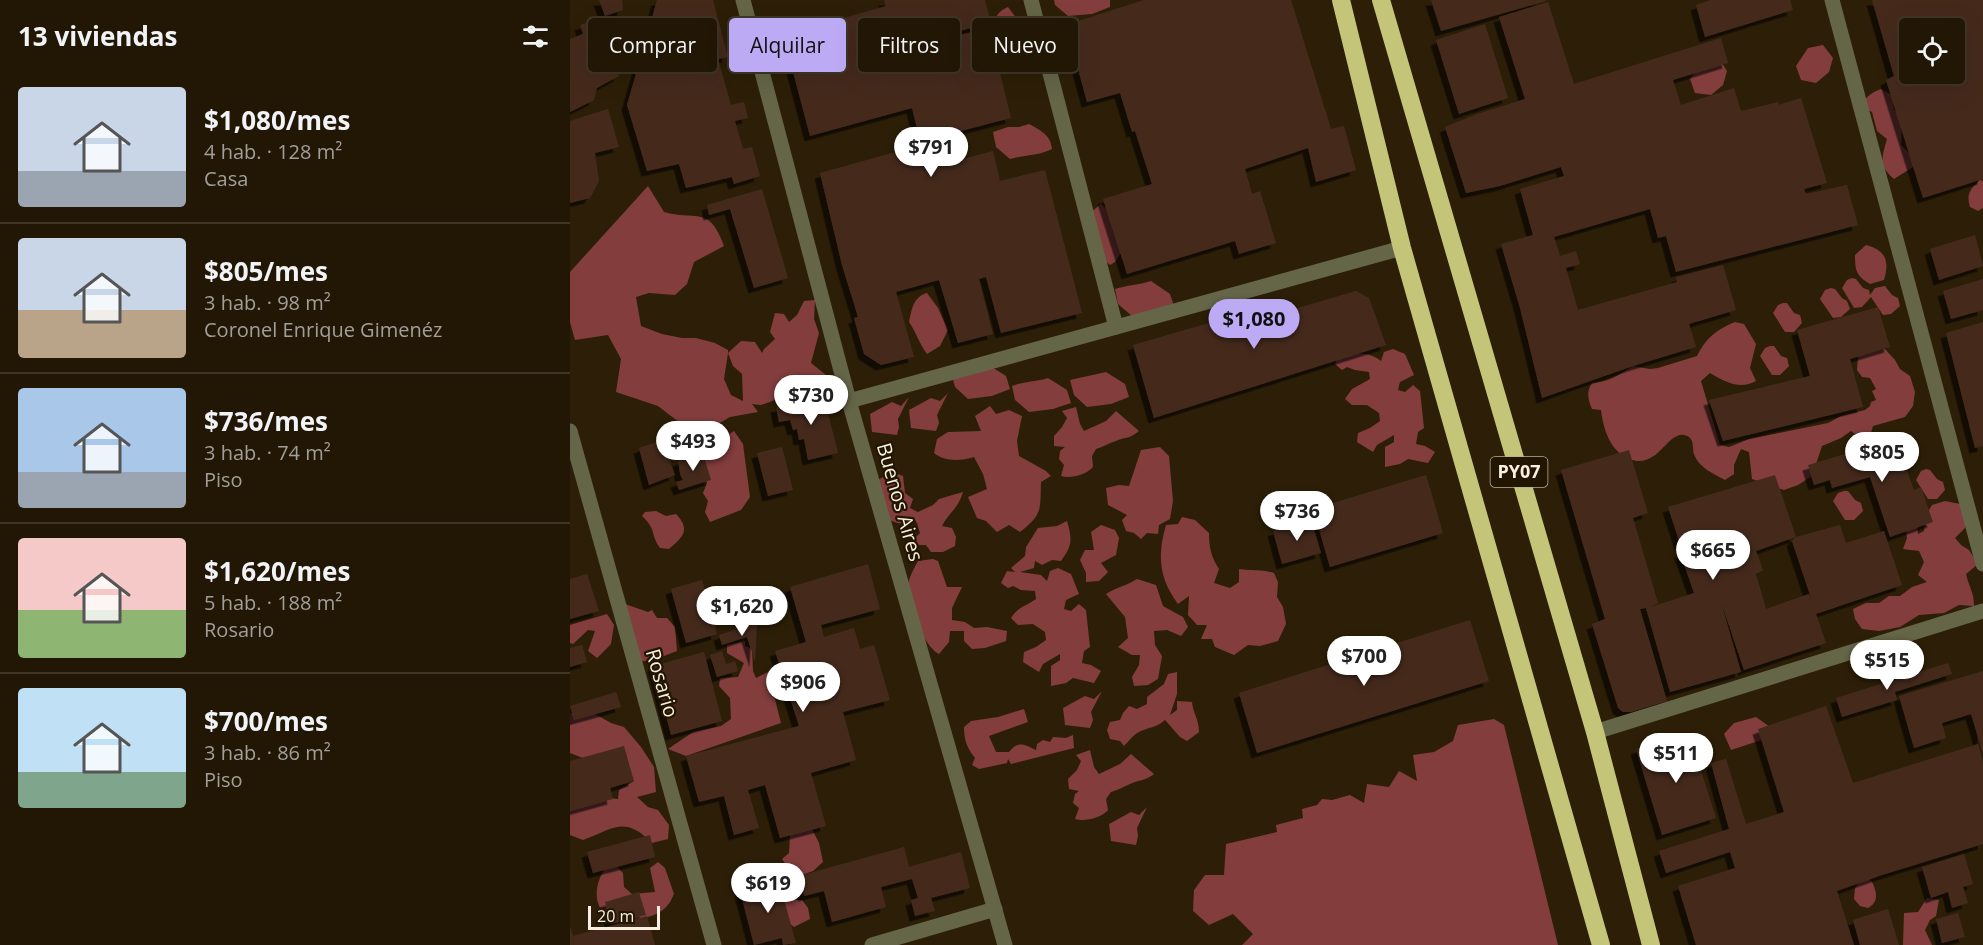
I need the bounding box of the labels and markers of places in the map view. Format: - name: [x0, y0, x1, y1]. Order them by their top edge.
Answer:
- pin: $791: [895, 127, 967, 178]
- pin: $1,080: [1205, 299, 1303, 350]
- pin: $730: [775, 375, 847, 426]
- pin: $493: [657, 421, 729, 472]
- pin: $805: [1846, 432, 1918, 483]
- pin: $736: [1261, 491, 1333, 542]
- pin: $665: [1677, 530, 1749, 581]
- pin: $1,620: [693, 586, 791, 637]
- pin: $700: [1328, 636, 1400, 687]
- pin: $515: [1851, 640, 1923, 691]
- pin: $906: [767, 662, 839, 713]
- pin: $511: [1640, 733, 1712, 784]
- pin: $619: [732, 863, 804, 914]

